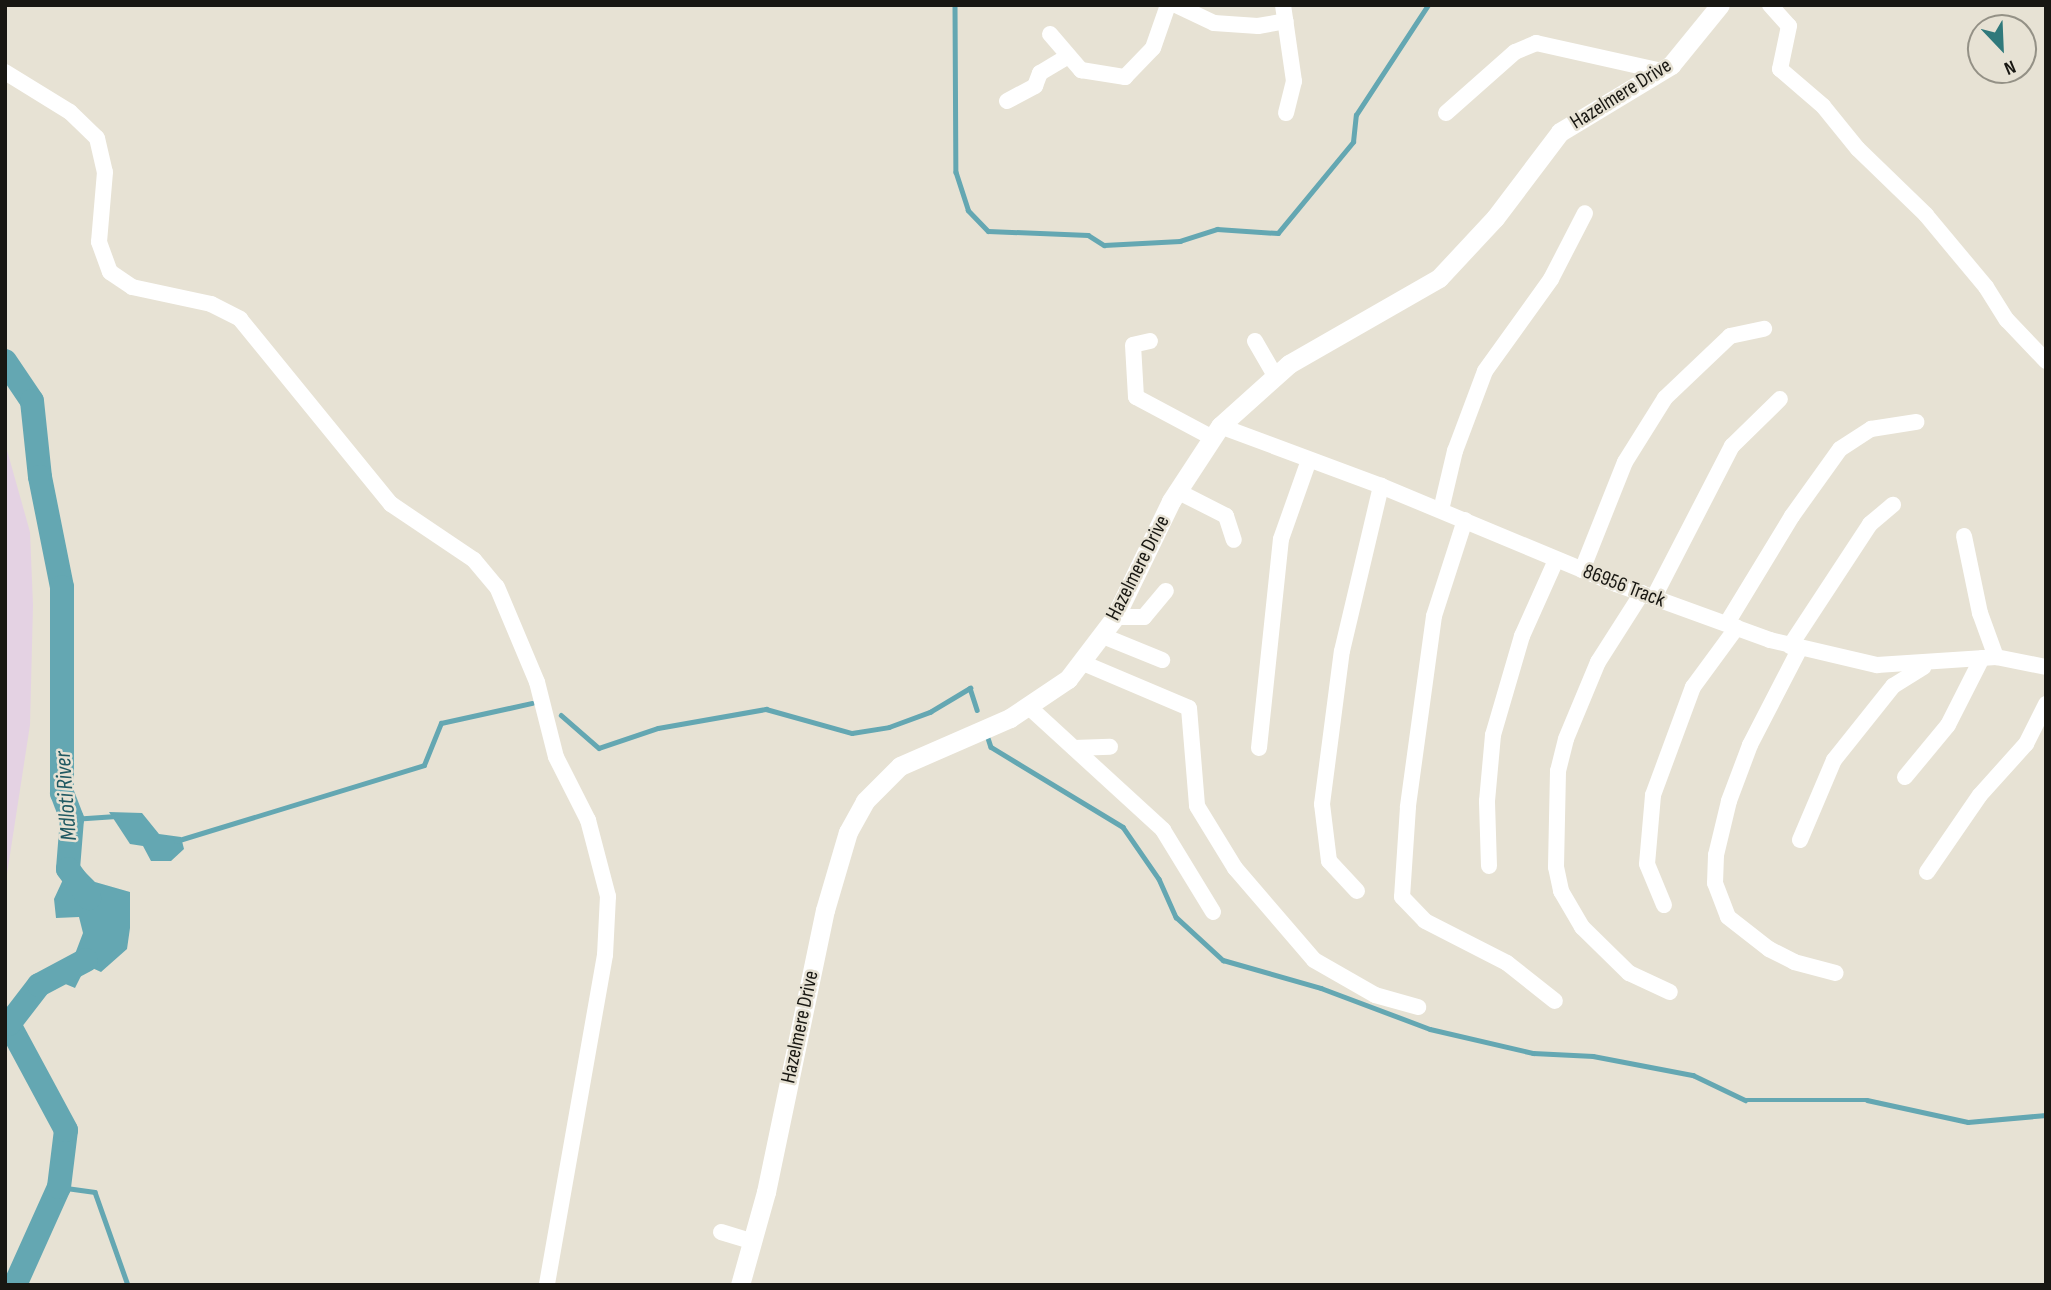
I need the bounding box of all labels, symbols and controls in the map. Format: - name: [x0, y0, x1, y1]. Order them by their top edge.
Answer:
- north arrow: [1967, 14, 2037, 84]
- street label: Hazelmere Drive: [1566, 53, 1676, 135]
- text: N: [2000, 54, 2019, 80]
- street label: Hazelmere Drive: [1101, 511, 1175, 625]
- street label: 86956 Track: [1579, 559, 1669, 613]
- water label: Mdloti River: [49, 750, 83, 842]
- street label: Hazelmere Drive: [776, 968, 824, 1086]

